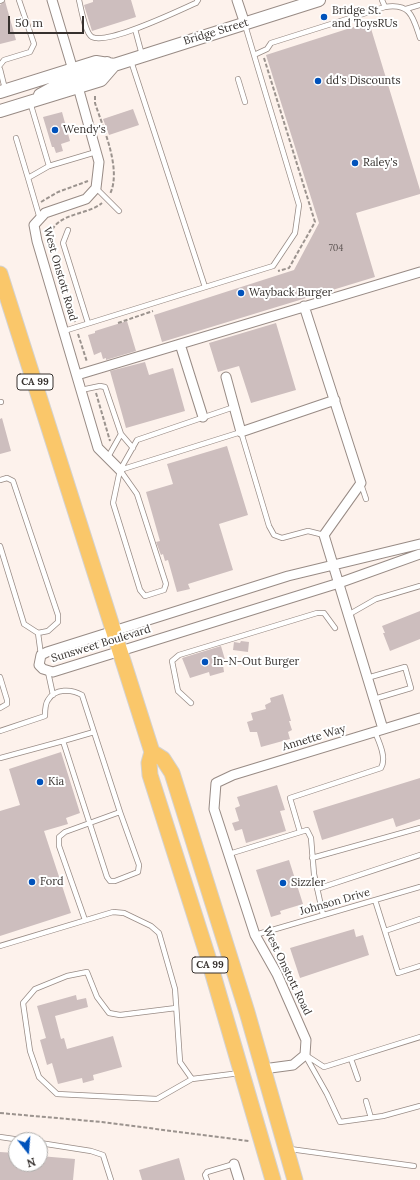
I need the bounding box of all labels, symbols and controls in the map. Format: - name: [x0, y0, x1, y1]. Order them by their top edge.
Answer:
- place label: Bridge St. and ToysRUs: [332, 4, 398, 30]
- scale bar: [10, 8, 86, 34]
- marker: Bridge St. and ToysRUs: [319, 12, 329, 22]
- text: 50 m: [15, 15, 43, 30]
- street label: Bridge Street: [182, 16, 250, 48]
- place label: dd's Discounts: [326, 74, 401, 88]
- marker: dd's Discounts: [313, 76, 323, 86]
- place label: Wendy's: [63, 123, 106, 137]
- marker: Wendy's: [50, 125, 60, 135]
- place label: Raley's: [363, 156, 398, 170]
- marker: Raley's: [350, 158, 360, 168]
- street label: West Onstott Road: [40, 226, 80, 322]
- house number: 704: [329, 243, 343, 253]
- place label: Wayback Burger: [249, 286, 332, 300]
- marker: Wayback Burger: [236, 288, 246, 298]
- road number: CA 99: [17, 374, 53, 390]
- street label: Sunsweet Boulevard: [50, 623, 152, 665]
- place label: In-N-Out Burger: [213, 655, 299, 669]
- marker: In-N-Out Burger: [200, 657, 210, 667]
- street label: Annette Way: [281, 722, 347, 754]
- place label: Kia: [48, 775, 64, 789]
- marker: Kia: [35, 777, 45, 787]
- place label: Ford: [40, 875, 64, 889]
- place label: Sizzler: [291, 876, 325, 890]
- marker: Ford: [27, 877, 37, 887]
- marker: Sizzler: [278, 878, 288, 888]
- street label: Johnson Drive: [298, 886, 372, 918]
- street label: West Onstott Road: [260, 925, 314, 1017]
- road number: CA 99: [192, 957, 228, 973]
- north arrow: [8, 1132, 48, 1172]
- text: N: [25, 1155, 37, 1170]

